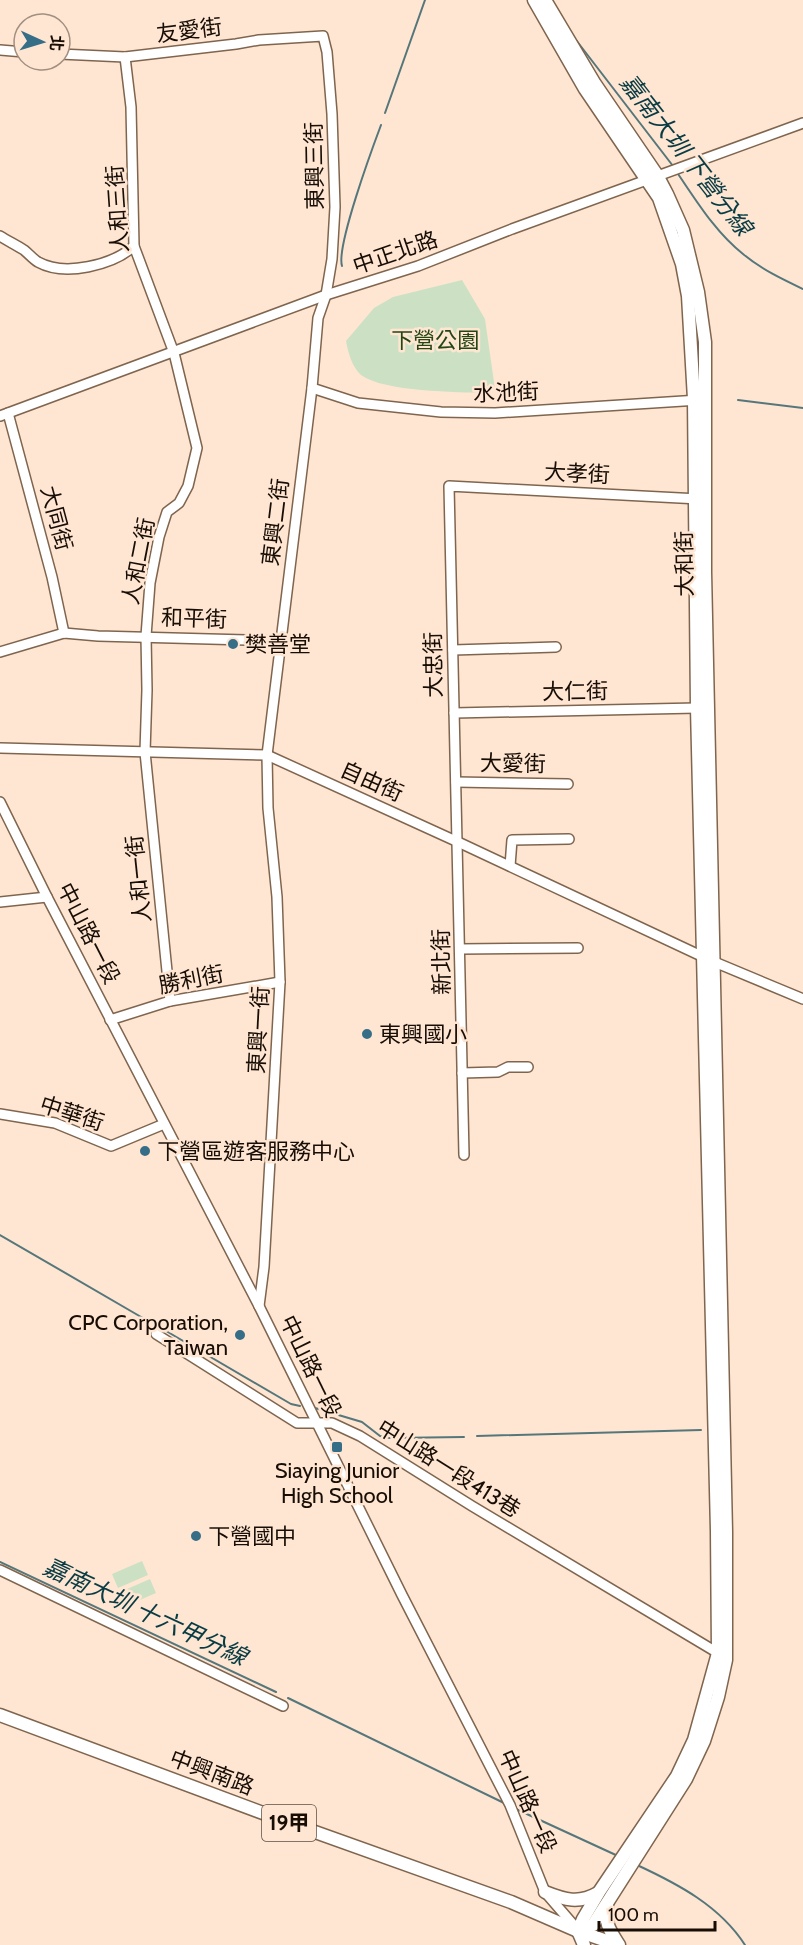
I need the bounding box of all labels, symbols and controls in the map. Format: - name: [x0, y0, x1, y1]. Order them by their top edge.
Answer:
- north arrow: [12, 12, 72, 72]
- street label: 友愛街: [155, 13, 223, 48]
- text: 北: [46, 34, 67, 52]
- water label: 嘉南大圳 下營分線: [614, 68, 760, 244]
- street label: 東興三街: [300, 122, 329, 210]
- street label: 人和三街: [101, 164, 134, 254]
- street label: 中正北路: [349, 225, 441, 280]
- park label: 下營公園: [391, 327, 479, 354]
- street label: 水池街: [473, 378, 539, 407]
- street label: 大孝街: [543, 458, 611, 489]
- street label: 東興二街: [257, 477, 294, 567]
- street label: 大同街: [35, 483, 78, 554]
- street label: 人和二街: [117, 515, 160, 607]
- street label: 大和街: [670, 531, 699, 597]
- street label: 和平街: [161, 604, 227, 633]
- place label: 樊善堂: [245, 631, 311, 658]
- street label: 大忠街: [419, 632, 448, 698]
- marker: 樊善堂: [226, 637, 240, 651]
- street label: 大仁街: [542, 677, 608, 706]
- street label: 大愛街: [480, 749, 546, 778]
- street label: 自由街: [336, 756, 407, 807]
- street label: 人和一街: [120, 834, 157, 924]
- street label: 中山路一段: [52, 878, 126, 988]
- street label: 新北街: [427, 929, 456, 995]
- street label: 勝利街: [156, 960, 226, 999]
- street label: 東興一街: [243, 985, 274, 1075]
- place label: 東興國小: [379, 1021, 467, 1048]
- marker: 東興國小: [360, 1027, 374, 1041]
- street label: 中華街: [36, 1090, 107, 1137]
- place label: 下營區遊客服務中心: [157, 1138, 355, 1165]
- marker: 下營區遊客服務中心: [138, 1144, 152, 1158]
- place label: CPC Corporation, Taiwan: [68, 1309, 228, 1361]
- street label: 中山路一段: [274, 1311, 347, 1422]
- marker: CPC Corporation, Taiwan: [233, 1328, 247, 1342]
- street label: 中山路一段413巷: [372, 1414, 525, 1523]
- marker: Siaying Junior High School: [330, 1440, 344, 1454]
- place label: Siaying Junior High School: [275, 1457, 399, 1509]
- place label: 下營國中: [208, 1523, 296, 1550]
- marker: 下營國中: [189, 1529, 203, 1543]
- water label: 嘉南大圳 十六甲分線: [39, 1552, 254, 1673]
- street label: 中興南路: [166, 1744, 258, 1801]
- street label: 中山路一段: [493, 1745, 562, 1857]
- road number: 19甲: [262, 1805, 316, 1841]
- scale bar: [599, 1894, 714, 1932]
- text: 100 m: [608, 1904, 659, 1926]

